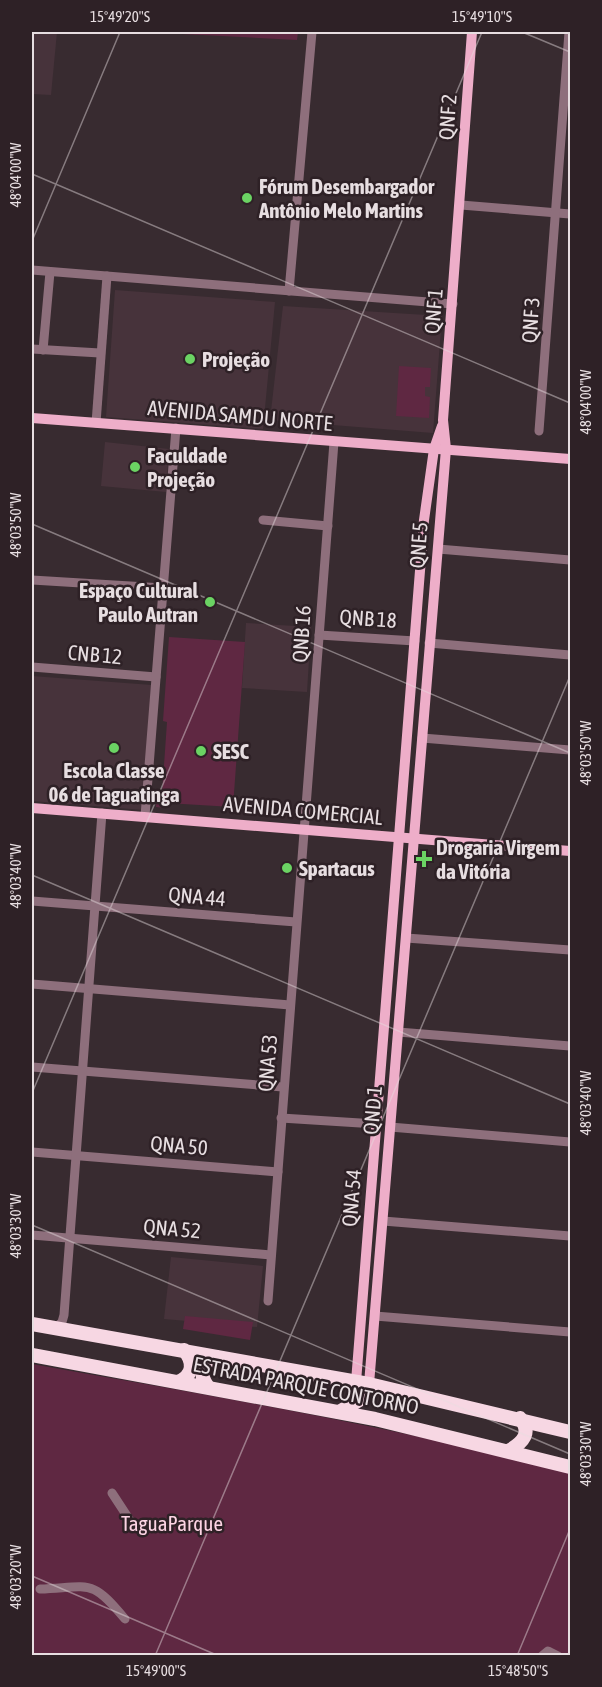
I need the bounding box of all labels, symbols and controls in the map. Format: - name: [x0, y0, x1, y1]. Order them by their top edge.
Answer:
- text: 15°49'20"S: [90, 8, 150, 25]
- text: 15°49'10"S: [452, 8, 512, 25]
- street label: QNF 2: [433, 93, 461, 141]
- text: 48°04'00"W: [7, 143, 24, 207]
- place label: Fórum Desembargador Antônio Melo Martins: [258, 174, 435, 222]
- marker: Fórum Desembargador Antônio Melo Martins: [240, 191, 254, 205]
- street label: QNF 1: [419, 287, 447, 335]
- street label: QNF 3: [516, 296, 544, 344]
- place label: Projeção: [202, 347, 270, 371]
- marker: Projeção: [183, 352, 197, 366]
- text: 48°04'00"W: [577, 370, 594, 434]
- street label: AVENIDA SAMDU NORTE: [147, 395, 333, 435]
- place label: Faculdade Projeção: [147, 443, 227, 491]
- marker: Faculdade Projeção: [128, 460, 142, 474]
- text: 48°03'50"W: [7, 493, 24, 557]
- street label: QNE 5: [404, 521, 432, 569]
- place label: Espaço Cultural Paulo Autran: [79, 578, 198, 626]
- marker: Espaço Cultural Paulo Autran: [203, 595, 217, 609]
- street label: QNB 16: [287, 604, 315, 663]
- street label: QNB 18: [339, 604, 398, 632]
- street label: CNB 12: [67, 640, 123, 668]
- text: 48°03'50"W: [577, 721, 594, 785]
- place label: SESC: [213, 739, 250, 763]
- marker: Escola Classe 06 de Taguatinga: [107, 741, 121, 755]
- marker: SESC: [194, 744, 208, 758]
- place label: Escola Classe 06 de Taguatinga: [49, 758, 180, 806]
- street label: AVENIDA COMERCIAL: [222, 791, 384, 829]
- place label: Drogaria Virgem da Vitória: [436, 835, 560, 883]
- text: 48°03'40"W: [7, 844, 24, 908]
- marker: Drogaria Virgem da Vitória: [417, 852, 431, 866]
- place label: Spartacus: [299, 856, 375, 880]
- marker: Spartacus: [280, 861, 294, 875]
- street label: QNA 44: [167, 882, 227, 910]
- street label: QNA 53: [253, 1033, 281, 1093]
- text: 48°03'40"W: [577, 1071, 594, 1135]
- street label: QND 1: [358, 1084, 386, 1136]
- street label: QNA 50: [149, 1131, 209, 1159]
- street label: QNA 54: [337, 1168, 365, 1228]
- text: 48°03'30"W: [7, 1194, 24, 1258]
- street label: QNA 52: [142, 1214, 202, 1242]
- street label: ESTRADA PARQUE CONTORNO: [191, 1351, 421, 1419]
- text: 48°03'30"W: [577, 1422, 594, 1486]
- park label: TaguaParque: [121, 1511, 223, 1535]
- text: 48°03'20"W: [7, 1545, 24, 1609]
- text: 15°49'00"S: [126, 1662, 186, 1679]
- text: 15°48'50"S: [488, 1662, 548, 1679]

